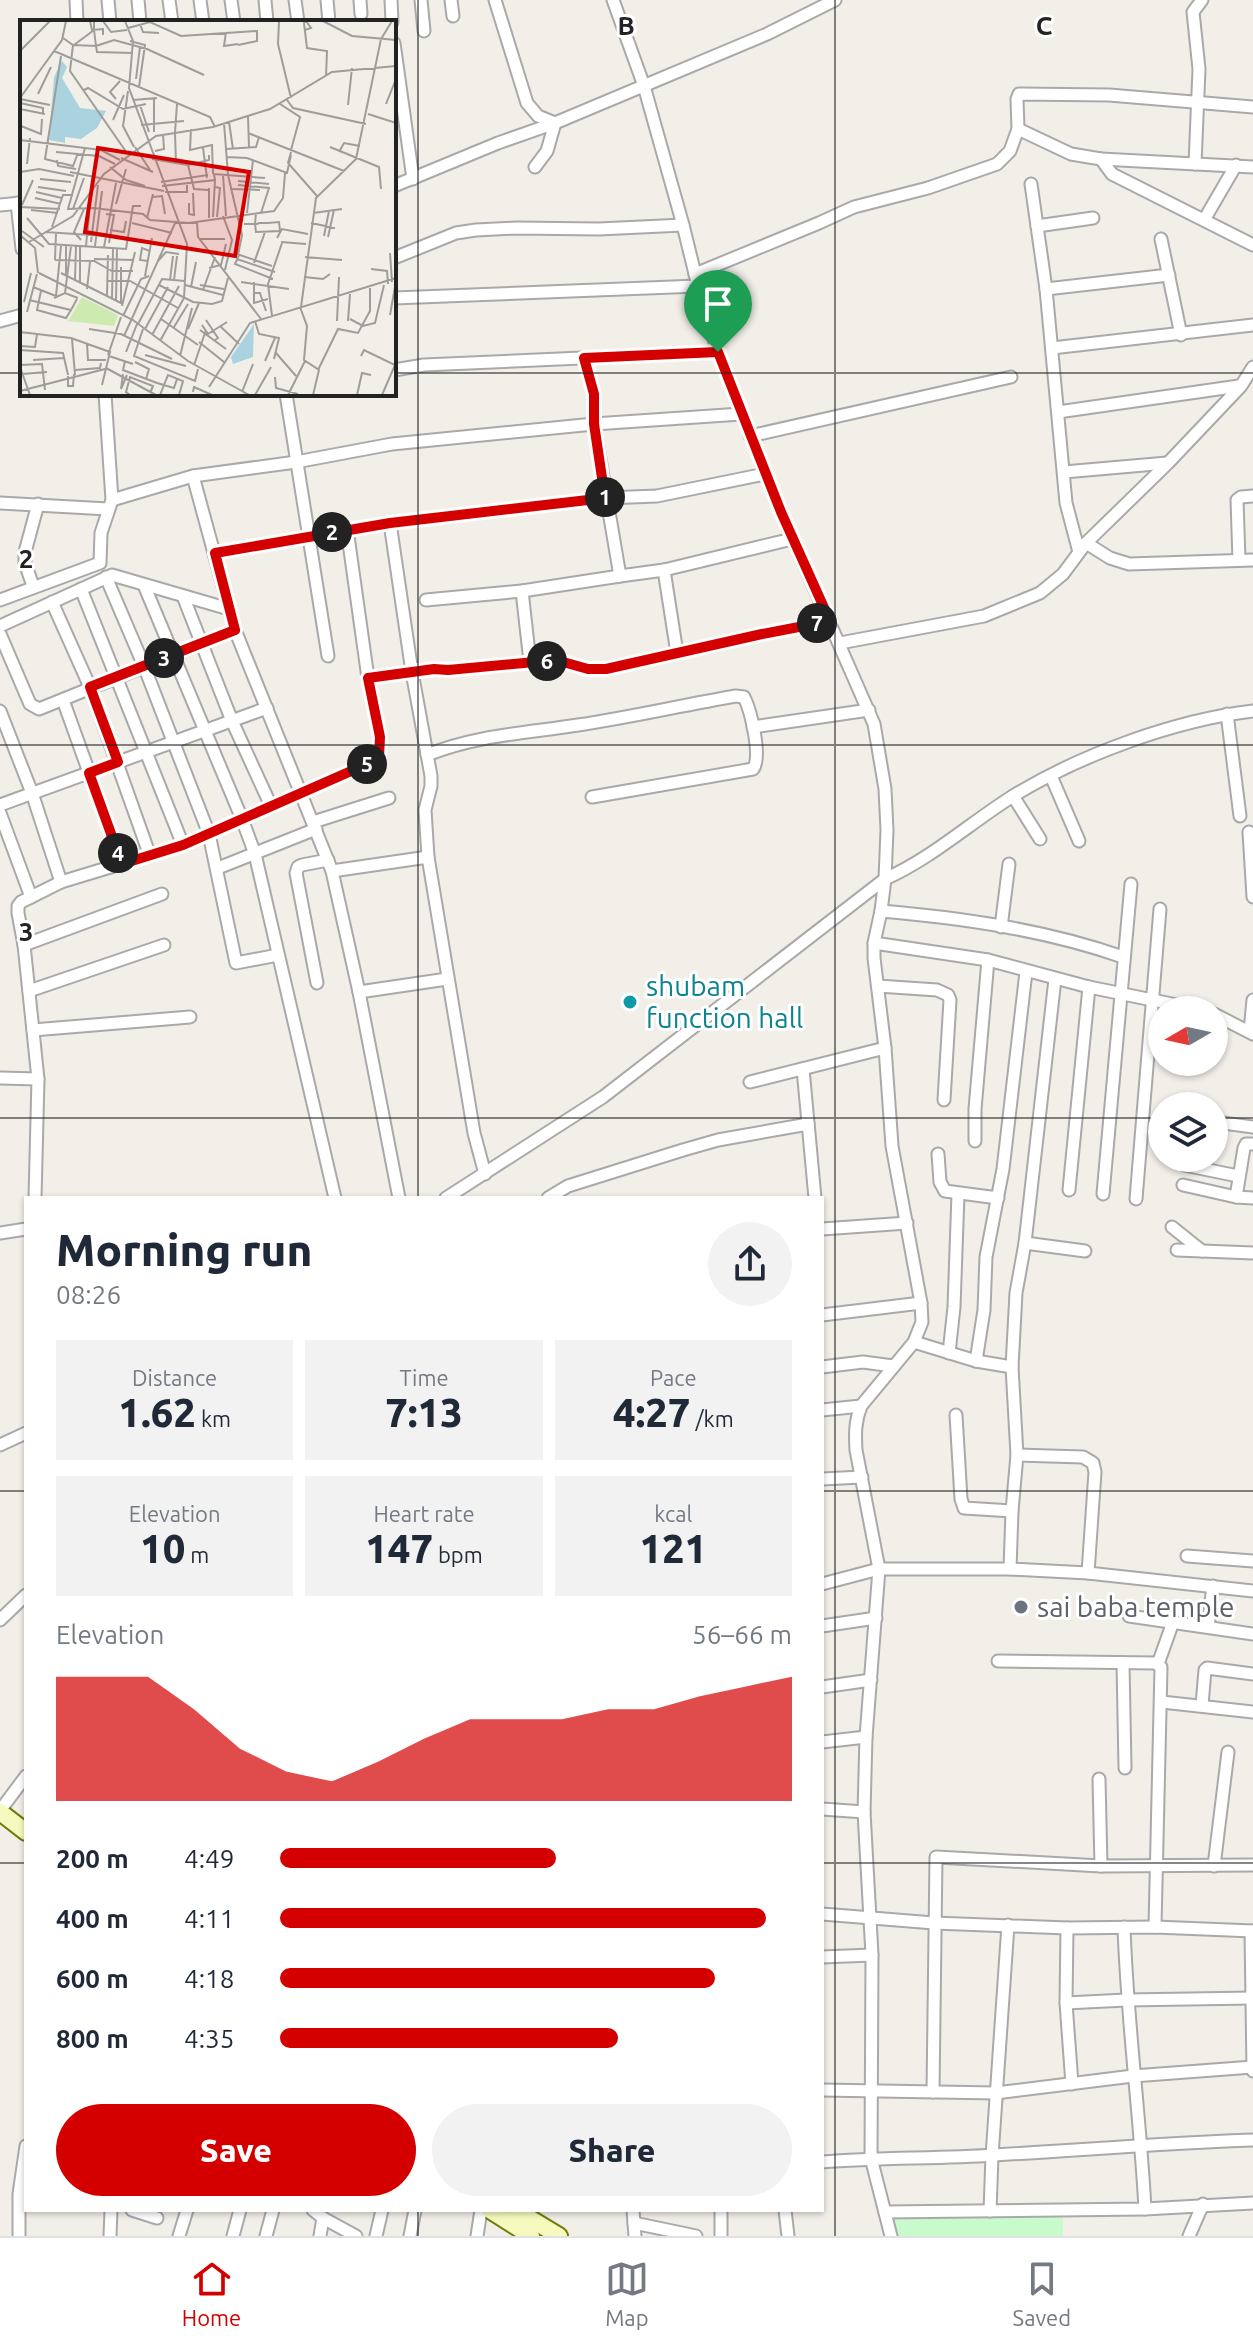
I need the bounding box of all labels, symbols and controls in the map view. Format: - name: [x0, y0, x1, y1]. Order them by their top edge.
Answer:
- text: B: [617, 11, 635, 40]
- text: C: [1036, 11, 1053, 40]
- inset map: [20, 20, 396, 396]
- pin: [684, 270, 752, 352]
- icon: arrive: [696, 282, 740, 326]
- pin: 1: [585, 477, 625, 517]
- text: 1: [599, 484, 611, 509]
- pin: 2: [312, 512, 352, 552]
- text: 2: [326, 519, 338, 544]
- text: 2: [19, 544, 33, 573]
- pin: 7: [797, 603, 837, 643]
- text: 7: [811, 610, 823, 635]
- pin: 3: [144, 638, 184, 678]
- pin: 6: [527, 641, 567, 681]
- text: 3: [158, 645, 170, 670]
- text: 6: [541, 648, 553, 673]
- pin: 5: [347, 744, 387, 784]
- text: 5: [361, 751, 373, 776]
- pin: 4: [98, 833, 138, 873]
- text: 4: [112, 840, 124, 865]
- text: 3: [19, 917, 33, 946]
- place label: shubam function hall: [646, 970, 803, 1033]
- marker: shubam function hall: [621, 993, 639, 1011]
- north arrow: [1148, 996, 1228, 1076]
- map controls: [1148, 996, 1228, 1172]
- button: layers: [1148, 1092, 1228, 1172]
- button: share: [708, 1222, 792, 1306]
- text: Morning run: [56, 1225, 312, 1274]
- text: 08:26: [56, 1280, 121, 1309]
- text: Distance: [132, 1365, 217, 1390]
- text: Time: [399, 1365, 449, 1390]
- text: Pace: [650, 1365, 697, 1390]
- text: 1.62: [118, 1390, 196, 1435]
- text: 7:13: [385, 1390, 463, 1435]
- text: 4:27: [613, 1390, 690, 1435]
- text: km: [196, 1406, 231, 1431]
- text: /km: [690, 1406, 734, 1431]
- text: Elevation: [129, 1501, 221, 1526]
- text: Heart rate: [373, 1501, 475, 1526]
- text: kcal: [654, 1501, 692, 1526]
- text: 10: [140, 1526, 185, 1571]
- text: 147: [365, 1526, 433, 1571]
- text: 121: [639, 1526, 707, 1571]
- text: m: [185, 1542, 209, 1567]
- text: bpm: [433, 1542, 483, 1567]
- place label: sai baba temple: [1037, 1591, 1234, 1622]
- marker: sai baba temple: [1012, 1598, 1030, 1616]
- text: Elevation: [56, 1620, 164, 1649]
- text: 56–66 m: [692, 1620, 792, 1649]
- text: 200 m: [56, 1844, 129, 1873]
- text: 4:49: [184, 1844, 234, 1873]
- text: 400 m: [56, 1904, 129, 1933]
- text: 4:11: [184, 1904, 234, 1933]
- text: 600 m: [56, 1964, 129, 1993]
- text: 4:18: [184, 1964, 234, 1993]
- text: 800 m: [56, 2024, 129, 2053]
- text: 4:35: [184, 2024, 234, 2053]
- button: Save: [56, 2104, 416, 2196]
- button: Share: [432, 2104, 792, 2196]
- tab: Home: [182, 2257, 241, 2330]
- tab: Map: [605, 2257, 649, 2330]
- tab: Saved: [1013, 2257, 1071, 2330]

